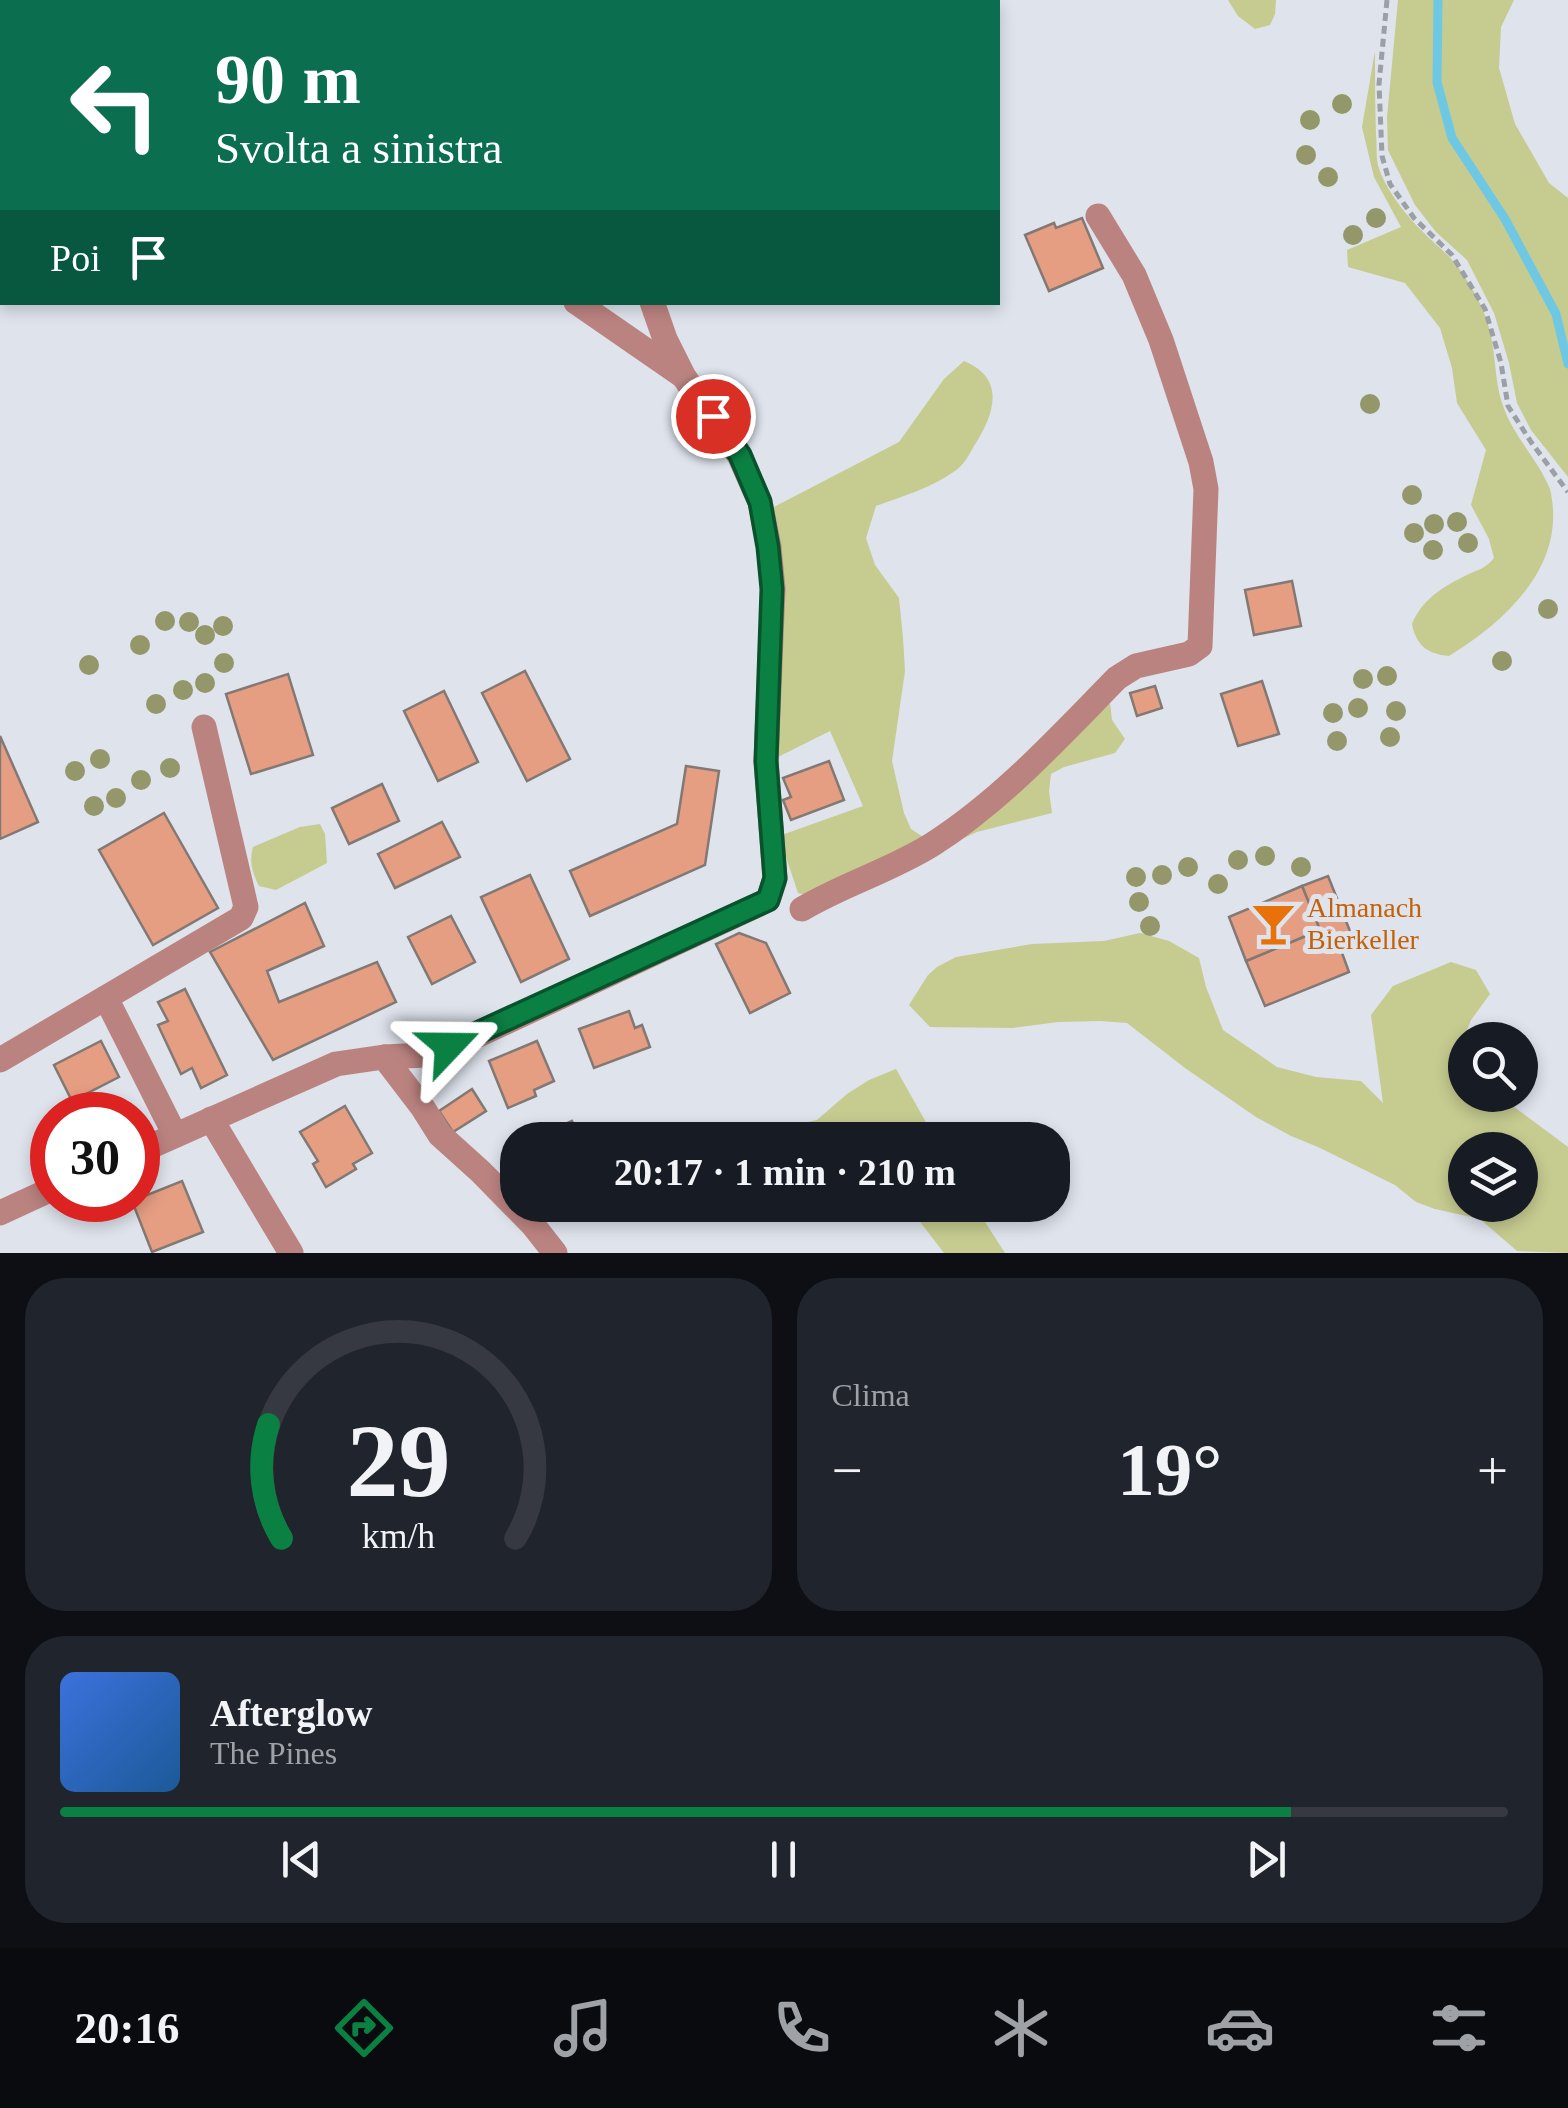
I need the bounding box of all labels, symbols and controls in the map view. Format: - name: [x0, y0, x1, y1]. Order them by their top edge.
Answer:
- icon: left: [50, 40, 180, 170]
- text: 90 m: [215, 41, 361, 118]
- text: Svolta a sinistra: [215, 123, 502, 173]
- icon: arrive: [121, 230, 176, 285]
- text: Poi: [50, 237, 101, 279]
- pin: [671, 374, 756, 459]
- icon: arrive: [686, 389, 741, 444]
- place label: Almanach Bierkeller: [1307, 892, 1422, 955]
- bar icon: Almanach Bierkeller: [1250, 899, 1298, 947]
- position arrow: [397, 994, 501, 1098]
- map controls: [1448, 1022, 1538, 1222]
- button: search: [1448, 1022, 1538, 1112]
- speed limit sign: 30: [30, 1092, 160, 1222]
- button: layers: [1448, 1132, 1538, 1222]
- text: 20:17 · 1 min · 210 m: [614, 1151, 956, 1193]
- text: Clima: [832, 1377, 910, 1413]
- text: 29: [346, 1403, 450, 1518]
- text: 19°: [1117, 1428, 1222, 1511]
- text: −: [832, 1440, 863, 1501]
- text: +: [1477, 1440, 1508, 1501]
- text: km/h: [362, 1516, 435, 1556]
- text: Afterglow: [210, 1692, 372, 1734]
- text: The Pines: [210, 1735, 337, 1771]
- icon: previous: [274, 1832, 329, 1887]
- icon: pause: [756, 1832, 811, 1887]
- icon: next: [1239, 1832, 1294, 1887]
- icon: directions: [329, 1993, 399, 2063]
- icon: music: [548, 1993, 618, 2063]
- icon: phone: [767, 1993, 837, 2063]
- icon: climate: [986, 1993, 1056, 2063]
- icon: car: [1205, 1993, 1275, 2063]
- icon: filters: [1424, 1993, 1494, 2063]
- text: 20:16: [75, 2003, 180, 2053]

